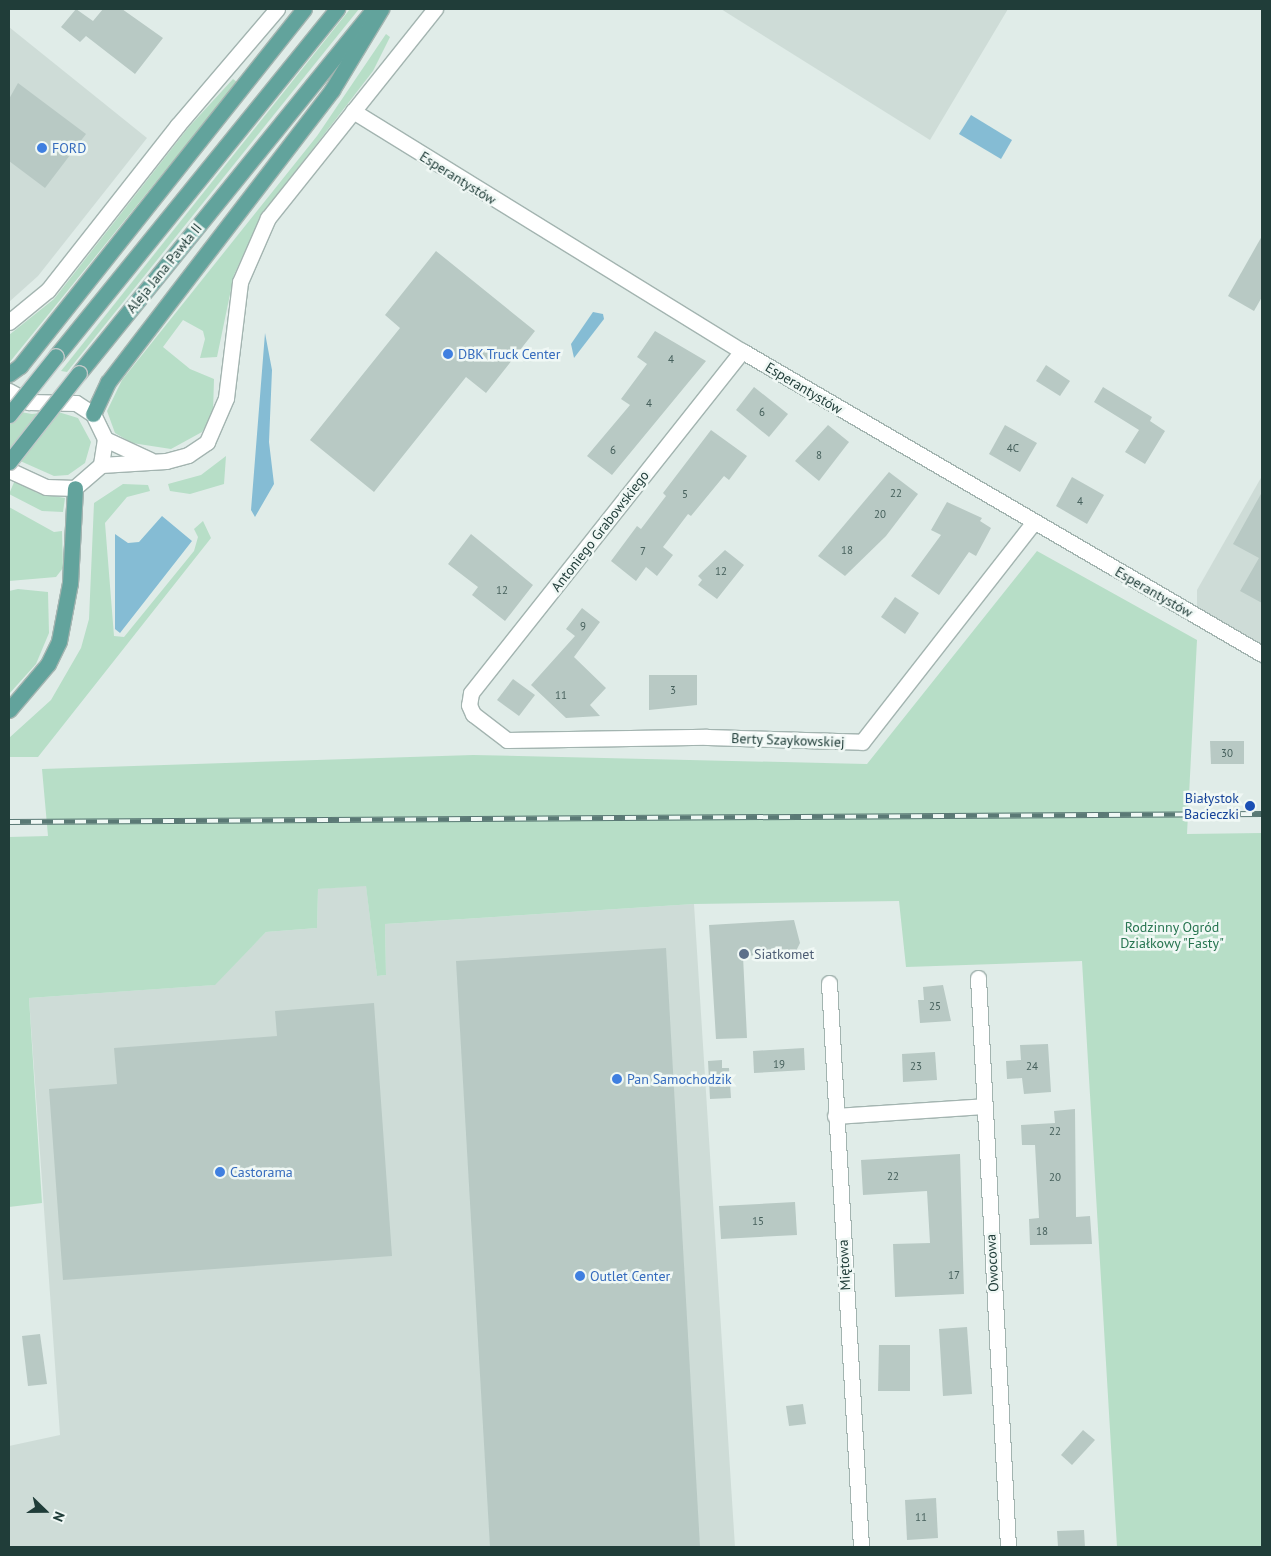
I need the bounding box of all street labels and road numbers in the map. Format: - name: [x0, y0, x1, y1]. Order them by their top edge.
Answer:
- street label: Esperantystów: [417, 148, 499, 208]
- street label: Aleja Jana Pawła II: [123, 220, 205, 316]
- street label: Esperantystów: [762, 358, 846, 418]
- street label: Antoniego Grabowskiego: [548, 467, 652, 595]
- street label: Esperantystów: [1112, 563, 1196, 621]
- street label: Berty Szaykowskiej: [731, 730, 845, 750]
- street label: Owocowa: [982, 1234, 1002, 1292]
- street label: Miętowa: [834, 1239, 854, 1291]

